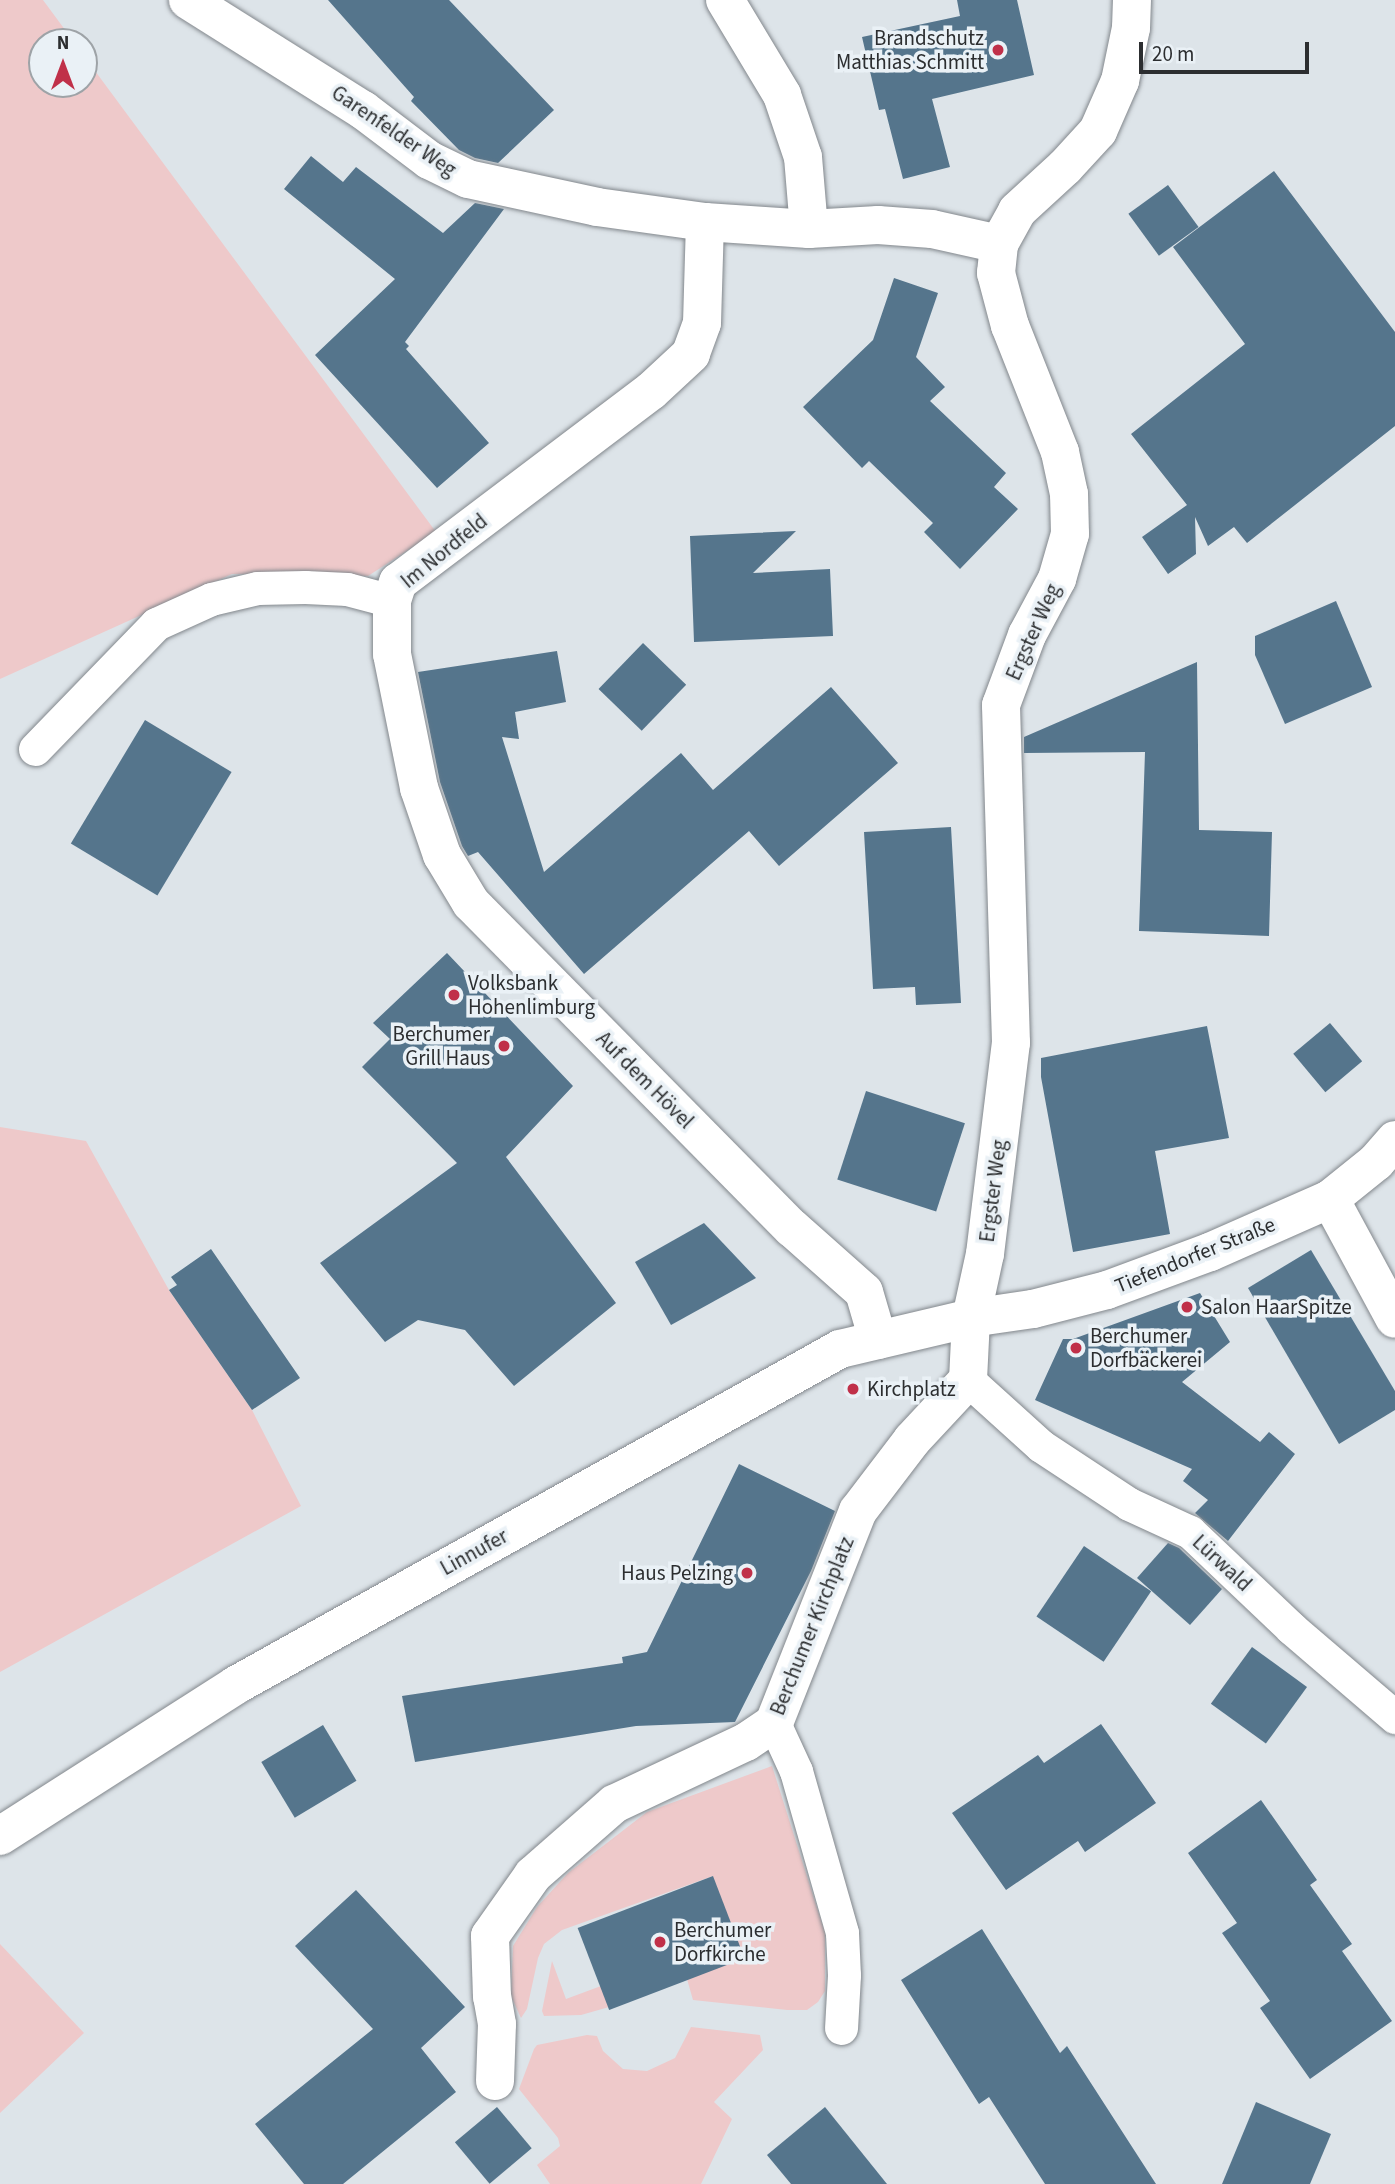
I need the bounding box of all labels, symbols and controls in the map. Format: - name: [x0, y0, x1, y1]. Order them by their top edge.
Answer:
- place label: Brandschutz Matthias Schmitt: [836, 25, 984, 75]
- north arrow: [28, 28, 98, 98]
- scale bar: [1143, 28, 1313, 72]
- text: N: [57, 30, 69, 57]
- text: 20 m: [1152, 39, 1194, 69]
- marker: Brandschutz Matthias Schmitt: [990, 42, 1006, 58]
- street label: Garenfelder Weg: [327, 80, 461, 182]
- street label: Im Nordfeld: [396, 508, 492, 594]
- street label: Ergster Weg: [1001, 580, 1065, 684]
- place label: Volksbank Hohenlimburg: [468, 970, 595, 1020]
- marker: Volksbank Hohenlimburg: [446, 987, 462, 1003]
- place label: Berchumer Grill Haus: [393, 1021, 490, 1071]
- street label: Auf dem Hövel: [591, 1026, 699, 1134]
- marker: Berchumer Grill Haus: [496, 1038, 512, 1054]
- street label: Ergster Weg: [974, 1138, 1012, 1244]
- street label: Tiefendorfer Straße: [1111, 1211, 1279, 1299]
- place label: Salon HaarSpitze: [1201, 1294, 1352, 1320]
- marker: Salon HaarSpitze: [1179, 1299, 1195, 1315]
- place label: Berchumer Dorfbäckerei: [1090, 1323, 1202, 1373]
- marker: Berchumer Dorfbäckerei: [1068, 1340, 1084, 1356]
- place label: Kirchplatz: [867, 1376, 956, 1402]
- marker: Kirchplatz: [845, 1381, 861, 1397]
- street label: Linnufer: [436, 1523, 512, 1581]
- street label: Lürwald: [1187, 1529, 1257, 1597]
- street label: Berchumer Kirchplatz: [765, 1533, 859, 1719]
- place label: Haus Pelzing: [621, 1560, 733, 1586]
- marker: Haus Pelzing: [739, 1565, 755, 1581]
- place label: Berchumer Dorfkirche: [674, 1917, 771, 1967]
- marker: Berchumer Dorfkirche: [652, 1934, 668, 1950]

